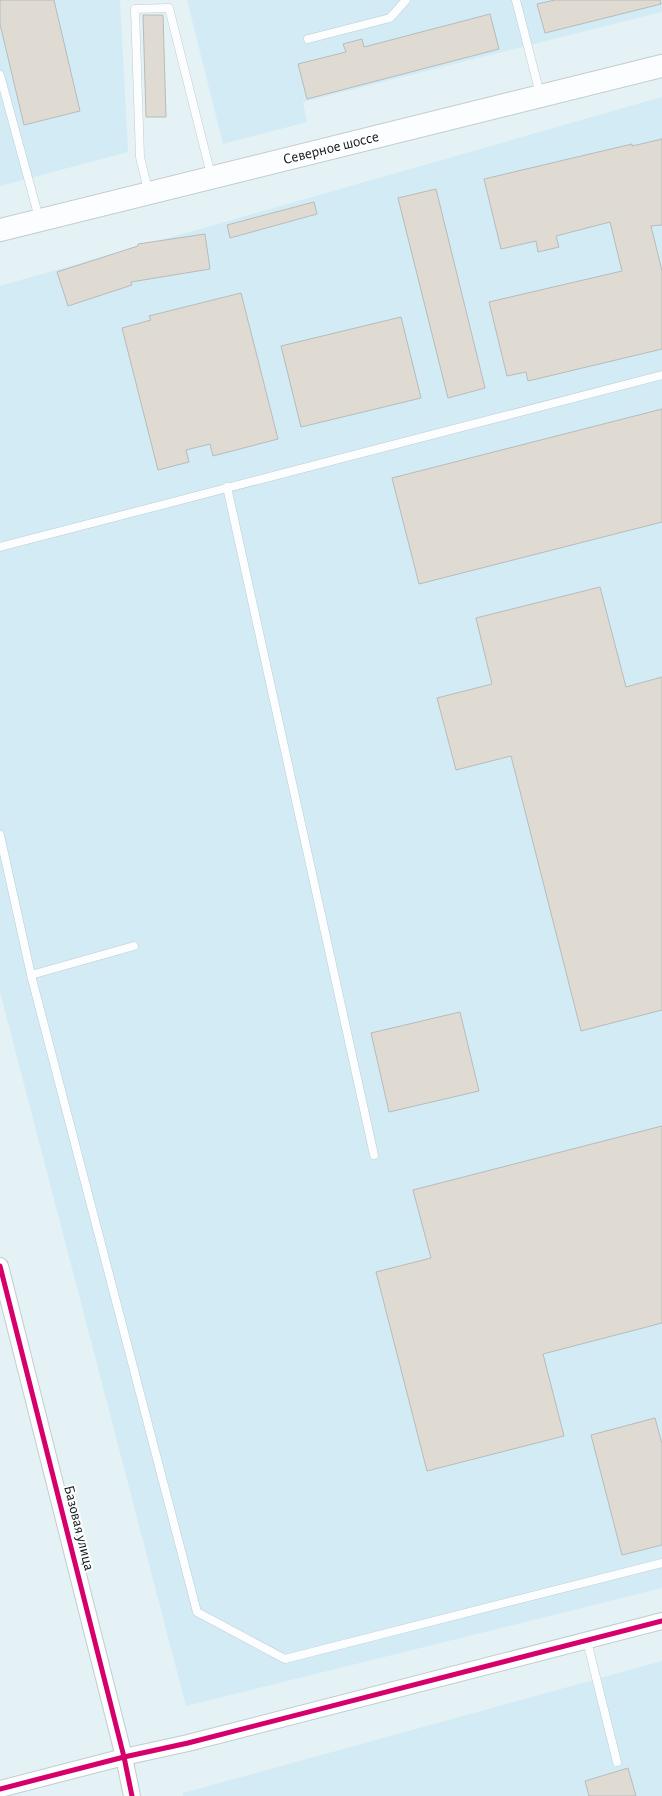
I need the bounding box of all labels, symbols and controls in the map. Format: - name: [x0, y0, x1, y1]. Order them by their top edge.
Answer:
- street label: Северное шоссе: [282, 129, 380, 167]
- street label: Базовая улица: [61, 1484, 97, 1572]

